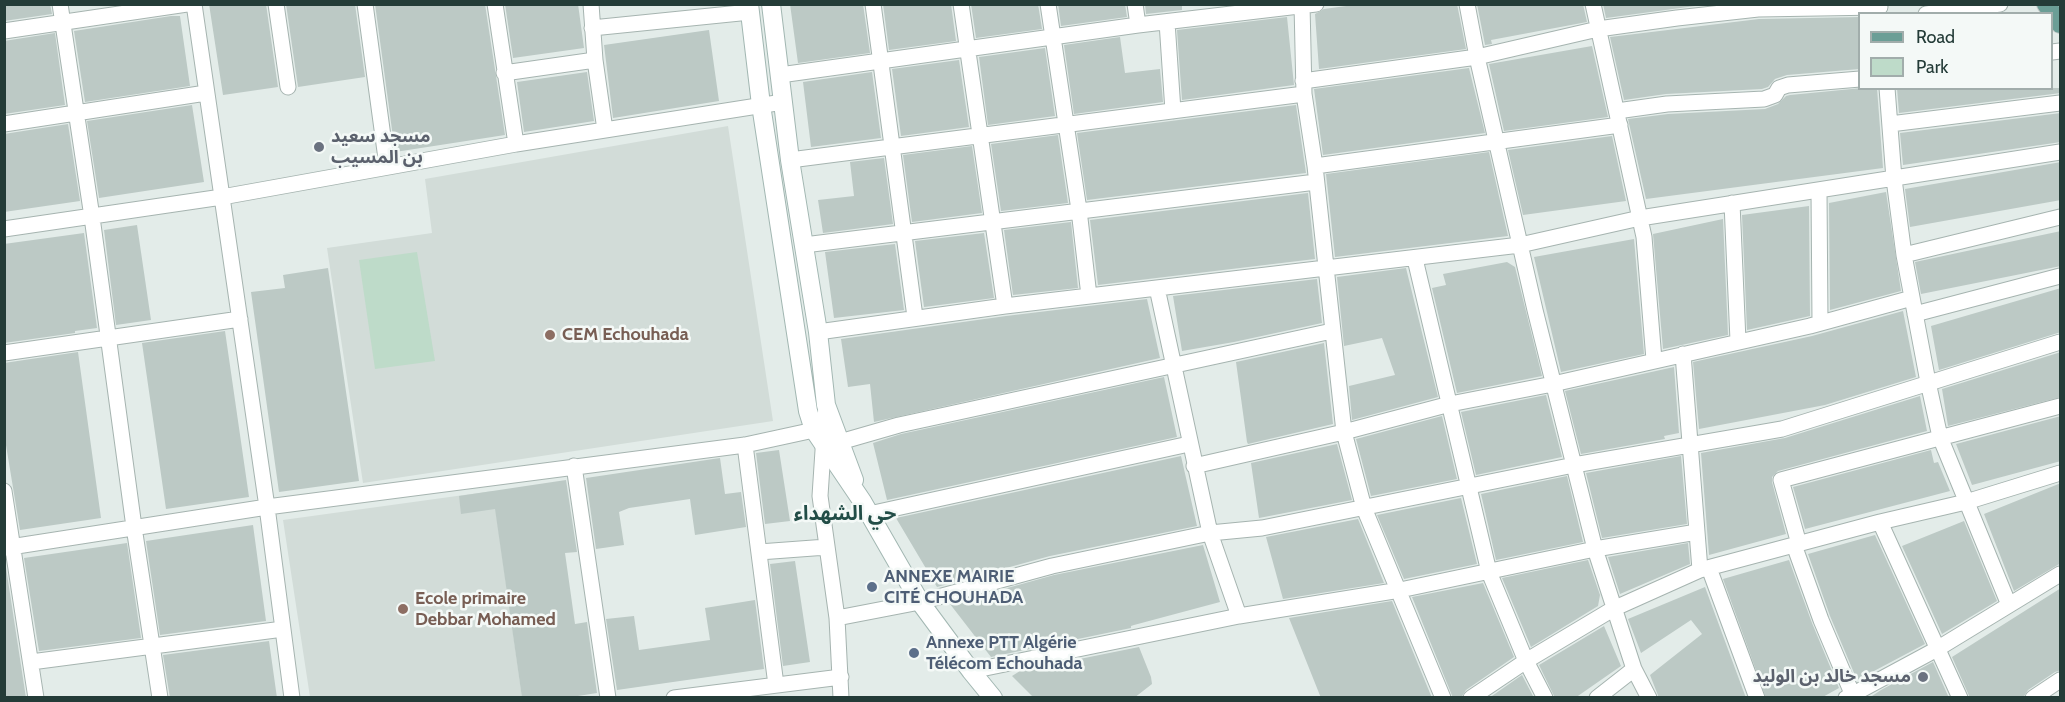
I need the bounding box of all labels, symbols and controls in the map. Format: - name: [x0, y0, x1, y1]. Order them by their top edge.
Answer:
- legend: [1858, 12, 2053, 90]
- text: Road: [1916, 26, 1955, 48]
- text: Park: [1916, 56, 1948, 78]
- place label: مسجد سعيد بن المسيب: [331, 126, 431, 168]
- marker: مسجد سعيد بن المسيب: [312, 140, 326, 154]
- place label: CEM Echouhada: [562, 324, 689, 346]
- marker: CEM Echouhada: [543, 328, 557, 342]
- district label: حي الشهداء: [794, 502, 896, 526]
- place label: ANNEXE MAIRIE CITÉ CHOUHADA: [884, 566, 1023, 608]
- marker: ANNEXE MAIRIE CITÉ CHOUHADA: [865, 580, 879, 594]
- place label: Ecole primaire Debbar Mohamed: [415, 588, 556, 630]
- marker: Ecole primaire Debbar Mohamed: [396, 602, 410, 616]
- place label: Annexe PTT Algérie Télécom Echouhada: [926, 632, 1082, 674]
- marker: Annexe PTT Algérie Télécom Echouhada: [907, 646, 921, 660]
- place label: مسجد خالد بن الوليد: [1752, 666, 1911, 688]
- marker: مسجد خالد بن الوليد: [1916, 670, 1930, 684]

